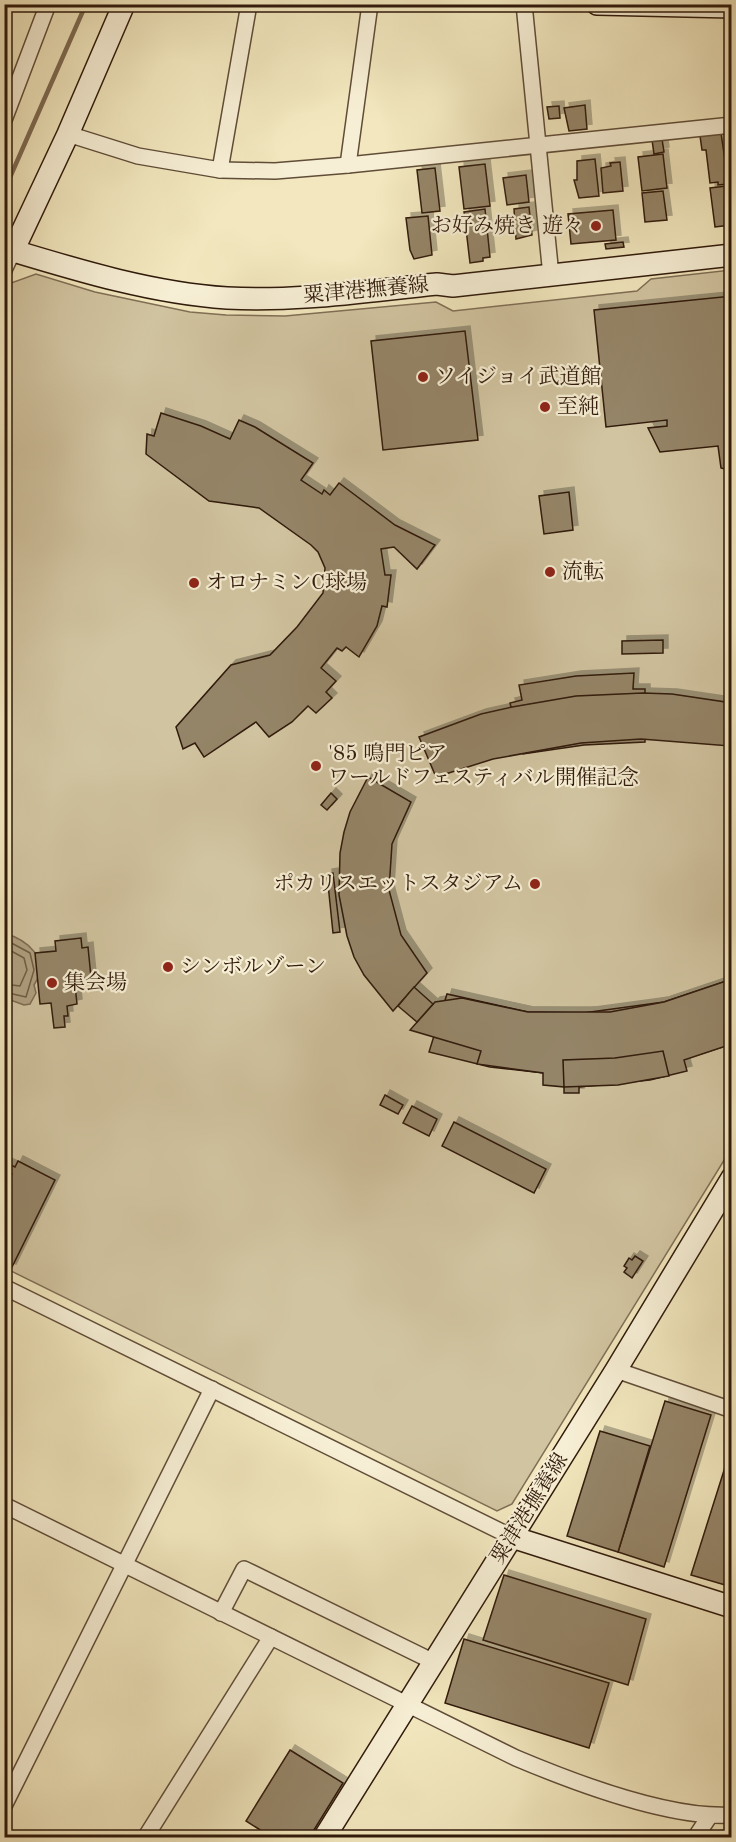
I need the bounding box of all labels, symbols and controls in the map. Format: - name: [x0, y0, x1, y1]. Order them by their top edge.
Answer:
- place label: お好み焼き 遊々: [431, 214, 584, 237]
- marker: お好み焼き 遊々: [589, 219, 603, 233]
- street label: 粟津港撫養線: [302, 273, 430, 307]
- place label: ソイジョイ武道館: [435, 365, 602, 388]
- marker: ソイジョイ武道館: [416, 370, 430, 384]
- place label: 至純: [557, 395, 599, 418]
- marker: 至純: [538, 400, 552, 414]
- place label: 流転: [562, 560, 604, 583]
- marker: 流転: [543, 565, 557, 579]
- place label: オロナミンC球場: [206, 571, 367, 594]
- marker: オロナミンC球場: [187, 576, 201, 590]
- place label: '85 鳴門ピア ワールドフェスティバル開催記念: [328, 742, 639, 789]
- marker: '85 鳴門ピア ワールドフェスティバル開催記念: [309, 759, 323, 773]
- place label: ポカリスエットスタジアム: [274, 873, 523, 895]
- marker: ポカリスエットスタジアム: [528, 877, 542, 891]
- place label: シンボルゾーン: [180, 955, 326, 978]
- marker: シンボルゾーン: [161, 960, 175, 974]
- place label: 集会場: [64, 971, 127, 994]
- marker: 集会場: [45, 976, 59, 990]
- street label: 粟津港撫養線: [486, 1449, 572, 1568]

